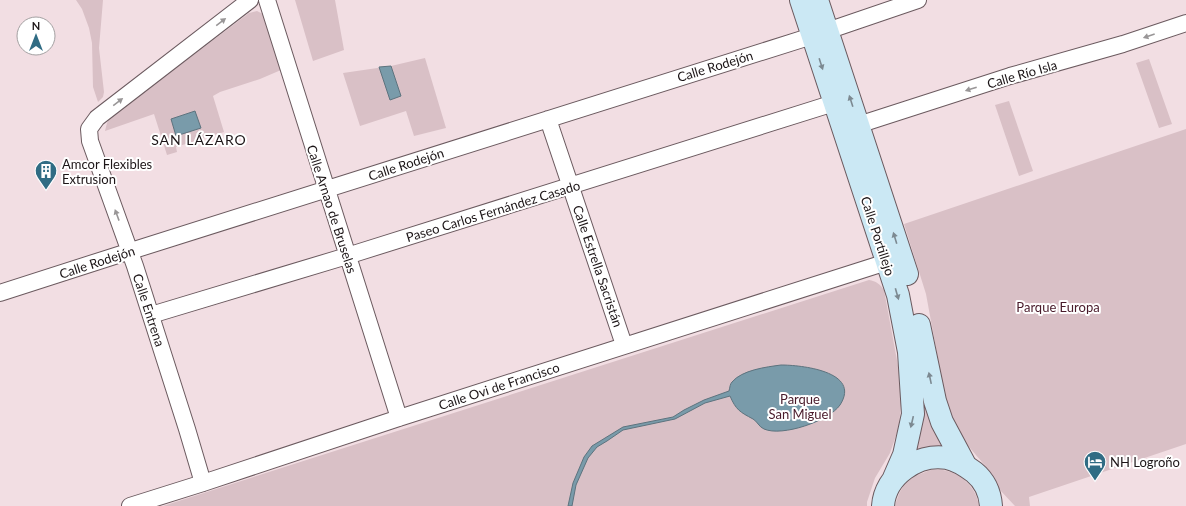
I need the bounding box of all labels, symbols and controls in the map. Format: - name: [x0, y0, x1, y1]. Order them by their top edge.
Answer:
- north arrow: [16, 16, 56, 56]
- one-way arrow: [215, 18, 226, 27]
- text: N: [32, 19, 40, 32]
- one-way arrow: [1143, 33, 1155, 39]
- street label: Calle Rodejón: [675, 47, 755, 85]
- street label: Calle Río Isla: [985, 56, 1059, 92]
- one-way arrow: [818, 58, 824, 70]
- one-way arrow: [965, 86, 977, 92]
- one-way arrow: [847, 95, 853, 107]
- one-way arrow: [112, 97, 123, 106]
- district label: SAN LÁZARO: [151, 131, 247, 148]
- street label: Calle Arnao de Bruselas: [304, 143, 360, 276]
- street label: Calle Rodejón: [366, 144, 446, 184]
- place label: Amcor Flexibles Extrusion: [62, 156, 153, 187]
- building icon: Amcor Flexibles Extrusion: [33, 158, 59, 191]
- street label: Paseo Carlos Fernández Casado: [404, 177, 582, 245]
- street label: Calle Portillejo: [858, 194, 898, 278]
- street label: Calle Estrella Sacristán: [570, 203, 626, 329]
- one-way arrow: [113, 208, 119, 220]
- one-way arrow: [892, 232, 898, 244]
- street label: Calle Rodejón: [57, 242, 137, 282]
- street label: Calle Entrena: [130, 272, 168, 348]
- one-way arrow: [894, 288, 900, 300]
- park label: Parque Europa: [1016, 299, 1100, 315]
- street label: Calle Ovi de Francisco: [437, 359, 561, 413]
- one-way arrow: [927, 372, 933, 384]
- park label: Parque San Miguel: [768, 391, 832, 422]
- one-way arrow: [908, 416, 914, 428]
- hotel icon: NH Logroño: [1082, 449, 1108, 482]
- place label: NH Logroño: [1110, 454, 1180, 470]

